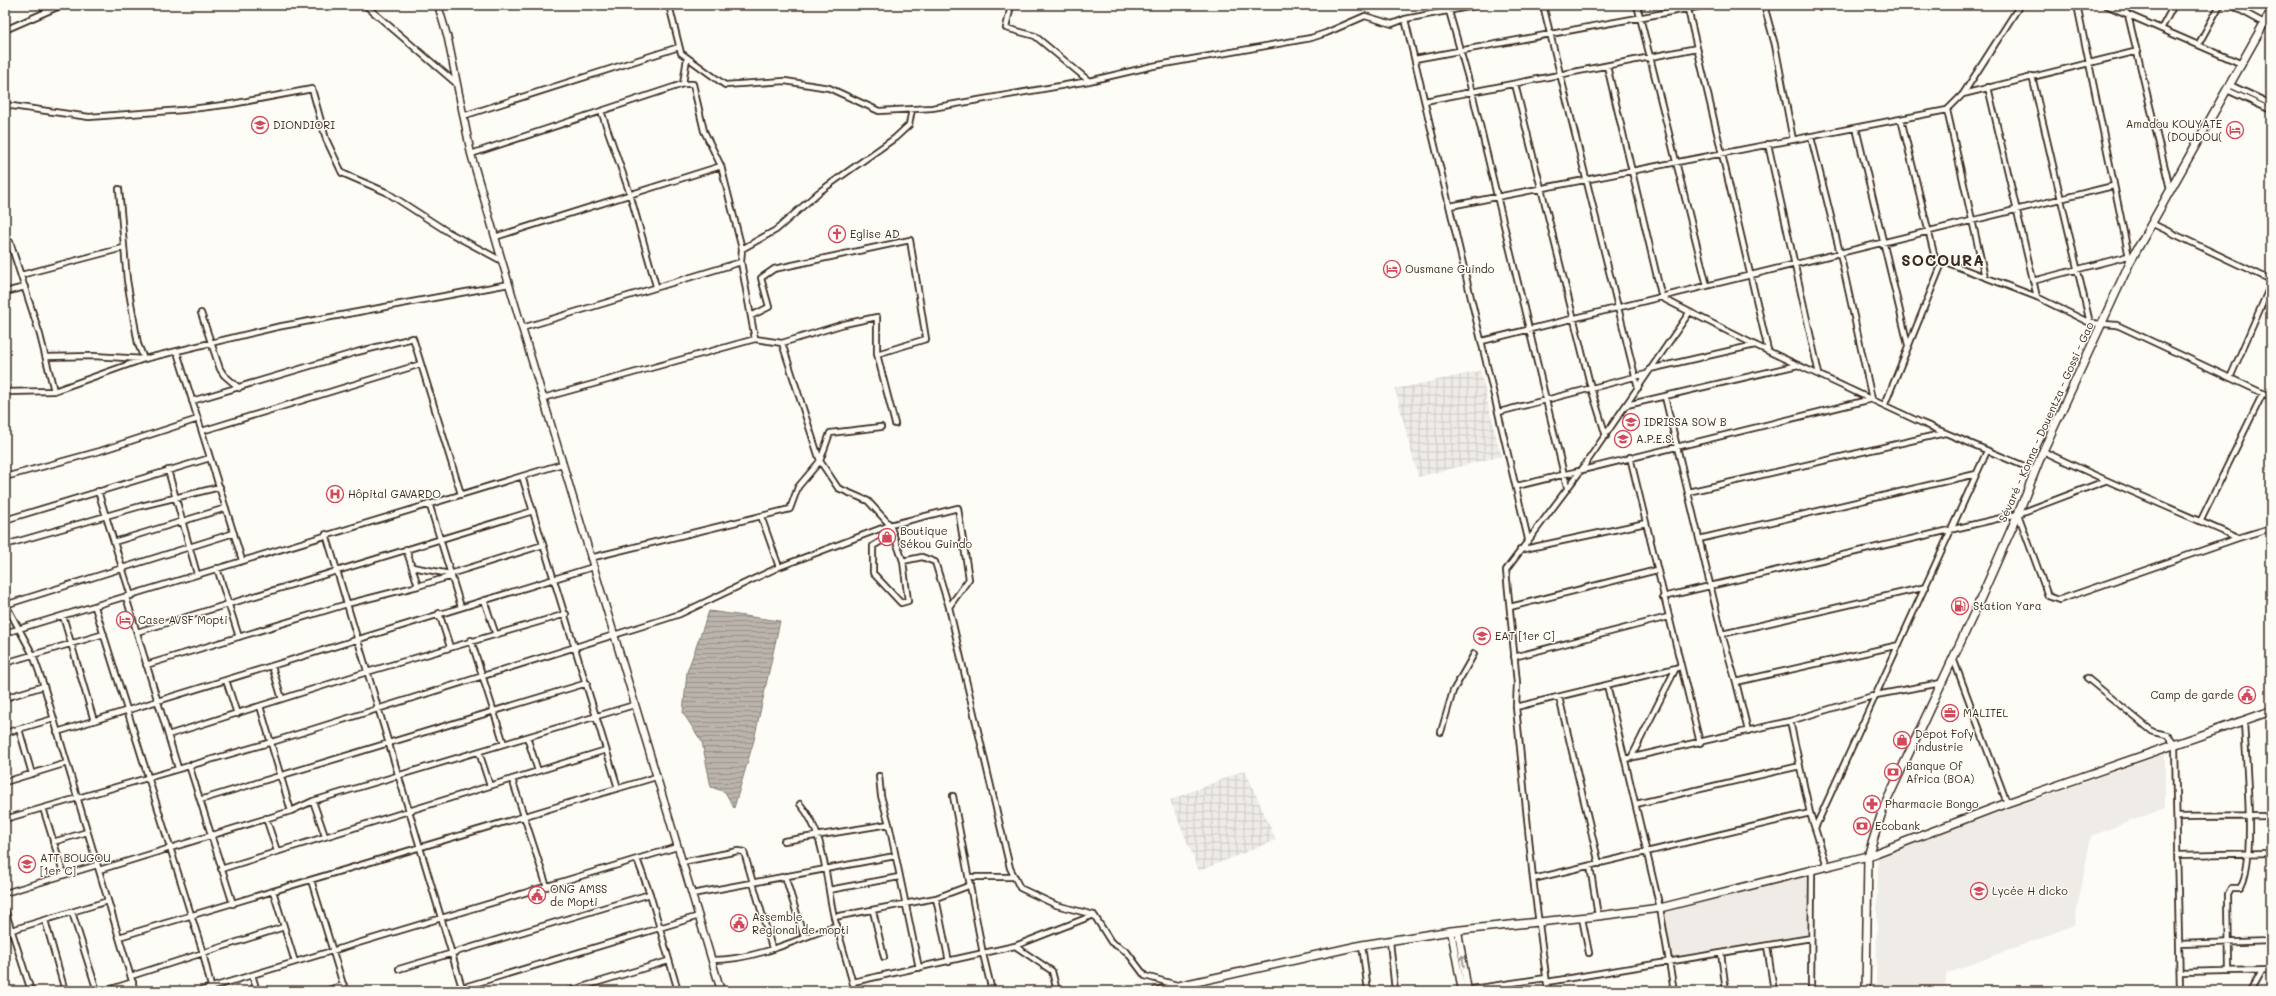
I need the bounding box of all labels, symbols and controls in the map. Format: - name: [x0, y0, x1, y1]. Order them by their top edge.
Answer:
- school or university icon: DIONDIORI: [250, 115, 270, 135]
- place label: Amadou KOUYATE (DOUDOU(: [2126, 116, 2222, 144]
- place label: DIONDIORI: [273, 117, 335, 132]
- hotel icon: Amadou KOUYATE (DOUDOU(: [2225, 120, 2245, 140]
- church icon: Eglise AD: [827, 224, 847, 244]
- place label: Eglise AD: [850, 226, 900, 241]
- district label: SOCOURA: [1901, 250, 1985, 270]
- hotel icon: Ousmane Guindo: [1382, 259, 1402, 279]
- place label: Ousmane Guindo: [1405, 261, 1495, 276]
- street label: Sévaré - Konna - Douentza - Gossi - Gao: [1994, 319, 2097, 524]
- school or university icon: IDRISSA SOW B: [1621, 412, 1641, 432]
- place label: IDRISSA SOW B: [1644, 414, 1727, 429]
- school or university icon: A.P.E.S.: [1613, 429, 1633, 449]
- place label: A.P.E.S.: [1636, 431, 1675, 446]
- hospital icon: Hôpital GAVARDO: [325, 484, 345, 504]
- place label: Hôpital GAVARDO: [348, 486, 441, 501]
- place label: Boutique Sékou Guindo: [900, 523, 973, 551]
- shop icon: Boutique Sékou Guindo: [877, 527, 897, 547]
- fuel station icon: Station Yara: [1950, 596, 1970, 616]
- place label: Station Yara: [1973, 598, 2042, 613]
- hotel icon: Case AVSF Mopti: [115, 610, 135, 630]
- place label: Case AVSF Mopti: [138, 612, 228, 627]
- school or university icon: EAT [1er C]: [1472, 626, 1492, 646]
- place label: EAT [1er C]: [1495, 628, 1555, 643]
- public building icon: Camp de garde: [2237, 685, 2257, 705]
- place label: Camp de garde: [2150, 687, 2234, 702]
- office icon: MALITEL: [1940, 703, 1960, 723]
- place label: MALITEL: [1963, 705, 2008, 720]
- place label: Depot Fofy industrie: [1915, 726, 1974, 754]
- shop icon: Depot Fofy industrie: [1892, 730, 1912, 750]
- place label: Banque Of Africa (BOA): [1906, 758, 1975, 786]
- bank icon: Banque Of Africa (BOA): [1883, 762, 1903, 782]
- pharmacy icon: Pharmacie Bongo: [1862, 794, 1882, 814]
- place label: Pharmacie Bongo: [1885, 796, 1979, 811]
- bank icon: Ecobank: [1852, 816, 1872, 836]
- place label: Ecobank: [1875, 818, 1920, 833]
- place label: ATT BOUGOU [1er C]: [40, 850, 110, 878]
- school or university icon: ATT BOUGOU [1er C]: [17, 854, 37, 874]
- place label: ONG AMSS de Mopti: [550, 881, 607, 909]
- school or university icon: Lycée H dicko: [1969, 881, 1989, 901]
- place label: Lycée H dicko: [1992, 883, 2068, 898]
- public building icon: ONG AMSS de Mopti: [527, 885, 547, 905]
- place label: Assemble Regional de mopti: [752, 909, 849, 937]
- public building icon: Assemble Regional de mopti: [729, 913, 749, 933]
- one-way arrow: [1459, 955, 1467, 968]

